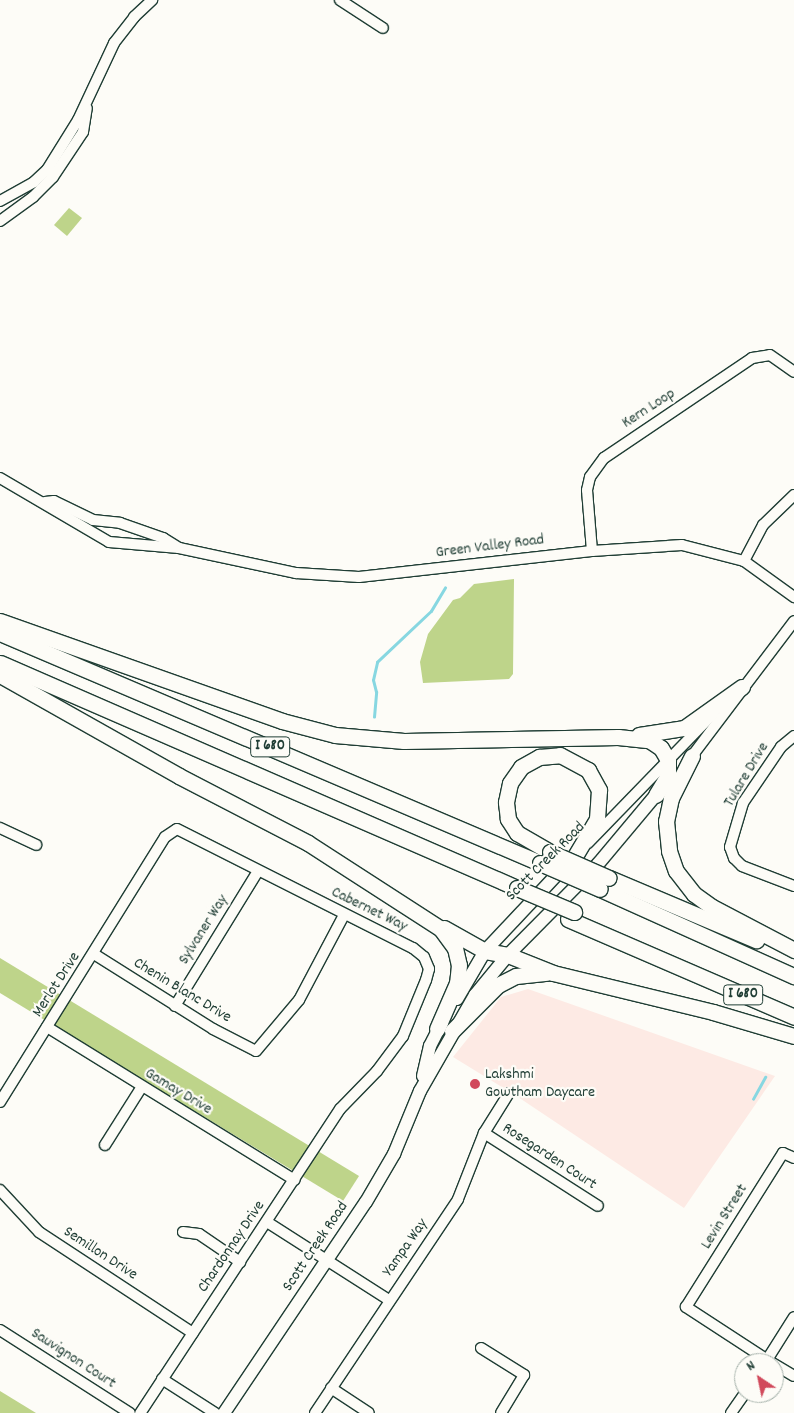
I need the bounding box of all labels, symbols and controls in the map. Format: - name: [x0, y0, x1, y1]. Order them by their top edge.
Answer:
- street label: Kern Loop: [619, 385, 679, 433]
- street label: Green Valley Road: [435, 531, 545, 563]
- road number: I 680: [250, 734, 290, 760]
- street label: Tulare Drive: [720, 739, 774, 811]
- street label: Scott Creek Road: [502, 818, 590, 906]
- street label: Cabernet Way: [328, 883, 410, 937]
- street label: Sylvaner Way: [175, 892, 233, 968]
- street label: Merlot Drive: [29, 949, 85, 1021]
- street label: Chenin Blanc Drive: [130, 954, 234, 1028]
- road number: I 680: [723, 982, 763, 1008]
- street label: Gamay Drive: [141, 1064, 215, 1120]
- place label: Lakshmi Gowtham Daycare: [485, 1065, 595, 1103]
- marker: Lakshmi Gowtham Daycare: [469, 1078, 481, 1090]
- street label: Rosegarden Court: [498, 1119, 600, 1195]
- street label: Levin Street: [697, 1181, 753, 1253]
- street label: Chardonnay Drive: [194, 1197, 270, 1297]
- street label: Scott Creek Road: [279, 1198, 353, 1296]
- street label: Yampa Way: [379, 1215, 433, 1281]
- street label: Semillon Drive: [59, 1223, 141, 1285]
- street label: Sauvignon Court: [27, 1324, 119, 1394]
- north arrow: [734, 1353, 784, 1403]
- text: N: [743, 1356, 760, 1377]

